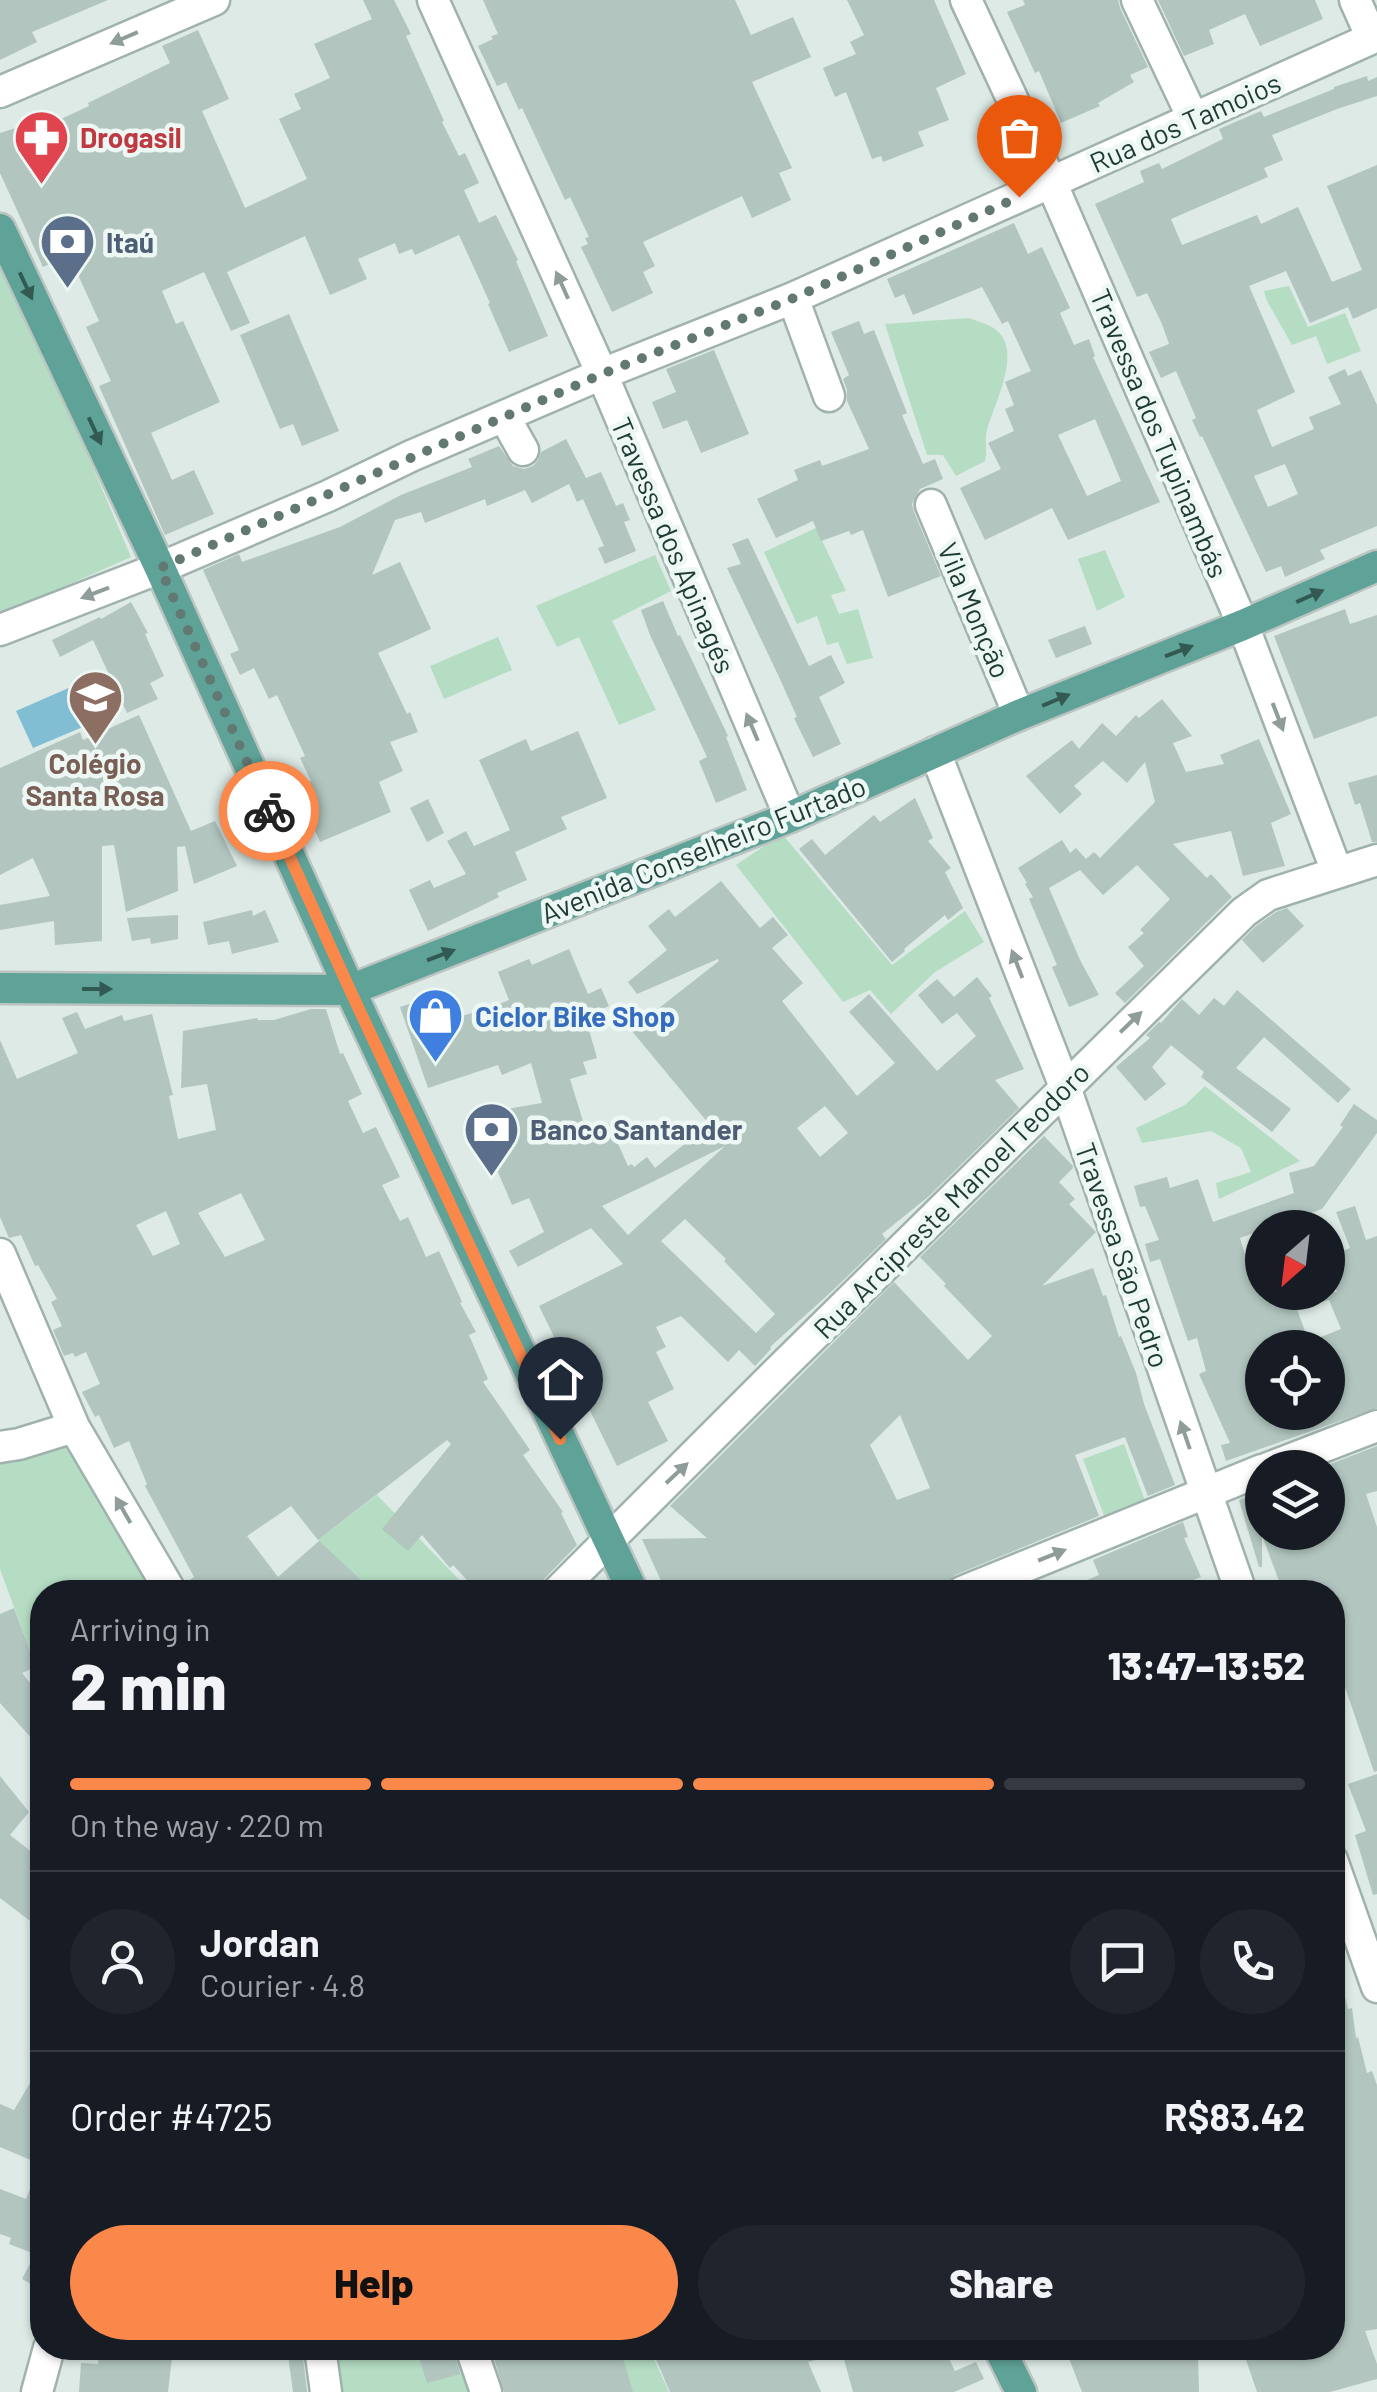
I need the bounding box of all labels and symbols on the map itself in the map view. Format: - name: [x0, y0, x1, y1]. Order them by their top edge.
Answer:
- one-way arrow: [109, 30, 139, 46]
- street label: Rua dos Tamoios: [1084, 65, 1286, 179]
- pin: [977, 95, 1062, 198]
- pharmacy icon: Drogasil: [11, 107, 71, 186]
- place label: Drogasil: [80, 120, 182, 154]
- bank icon: Itaú: [37, 212, 97, 291]
- place label: Itaú: [106, 225, 154, 259]
- one-way arrow: [553, 270, 570, 299]
- one-way arrow: [18, 272, 35, 301]
- street label: Travessa dos Tupinambás: [1084, 284, 1236, 582]
- street label: Travessa dos Apinagés: [605, 412, 743, 678]
- one-way arrow: [86, 417, 103, 446]
- street label: Vila Monção: [931, 537, 1019, 683]
- one-way arrow: [79, 586, 109, 602]
- one-way arrow: [1295, 588, 1325, 604]
- one-way arrow: [1164, 642, 1194, 658]
- school or university icon: Colégio Santa Rosa: [65, 667, 125, 746]
- one-way arrow: [1041, 691, 1071, 707]
- one-way arrow: [1271, 702, 1286, 732]
- one-way arrow: [744, 712, 760, 742]
- place label: Colégio Santa Rosa: [25, 746, 165, 812]
- courier: [219, 761, 319, 861]
- street label: Avenida Conselheiro Furtado: [535, 768, 871, 930]
- one-way arrow: [426, 946, 456, 962]
- one-way arrow: [1009, 949, 1024, 979]
- one-way arrow: [82, 981, 114, 997]
- shop icon: Ciclor Bike Shop: [406, 986, 466, 1065]
- place label: Ciclor Bike Shop: [475, 999, 675, 1033]
- one-way arrow: [1119, 1011, 1143, 1035]
- street label: Rua Arcipreste Manoel Teodoro: [806, 1055, 1096, 1345]
- bank icon: Banco Santander: [461, 1099, 521, 1178]
- place label: Banco Santander: [530, 1112, 743, 1146]
- street label: Travessa São Pedro: [1069, 1138, 1177, 1372]
- north arrow: [1245, 1210, 1345, 1310]
- pin: [518, 1337, 603, 1440]
- one-way arrow: [1177, 1419, 1192, 1449]
- one-way arrow: [665, 1462, 689, 1486]
- one-way arrow: [114, 1496, 132, 1524]
- one-way arrow: [1037, 1547, 1067, 1563]

